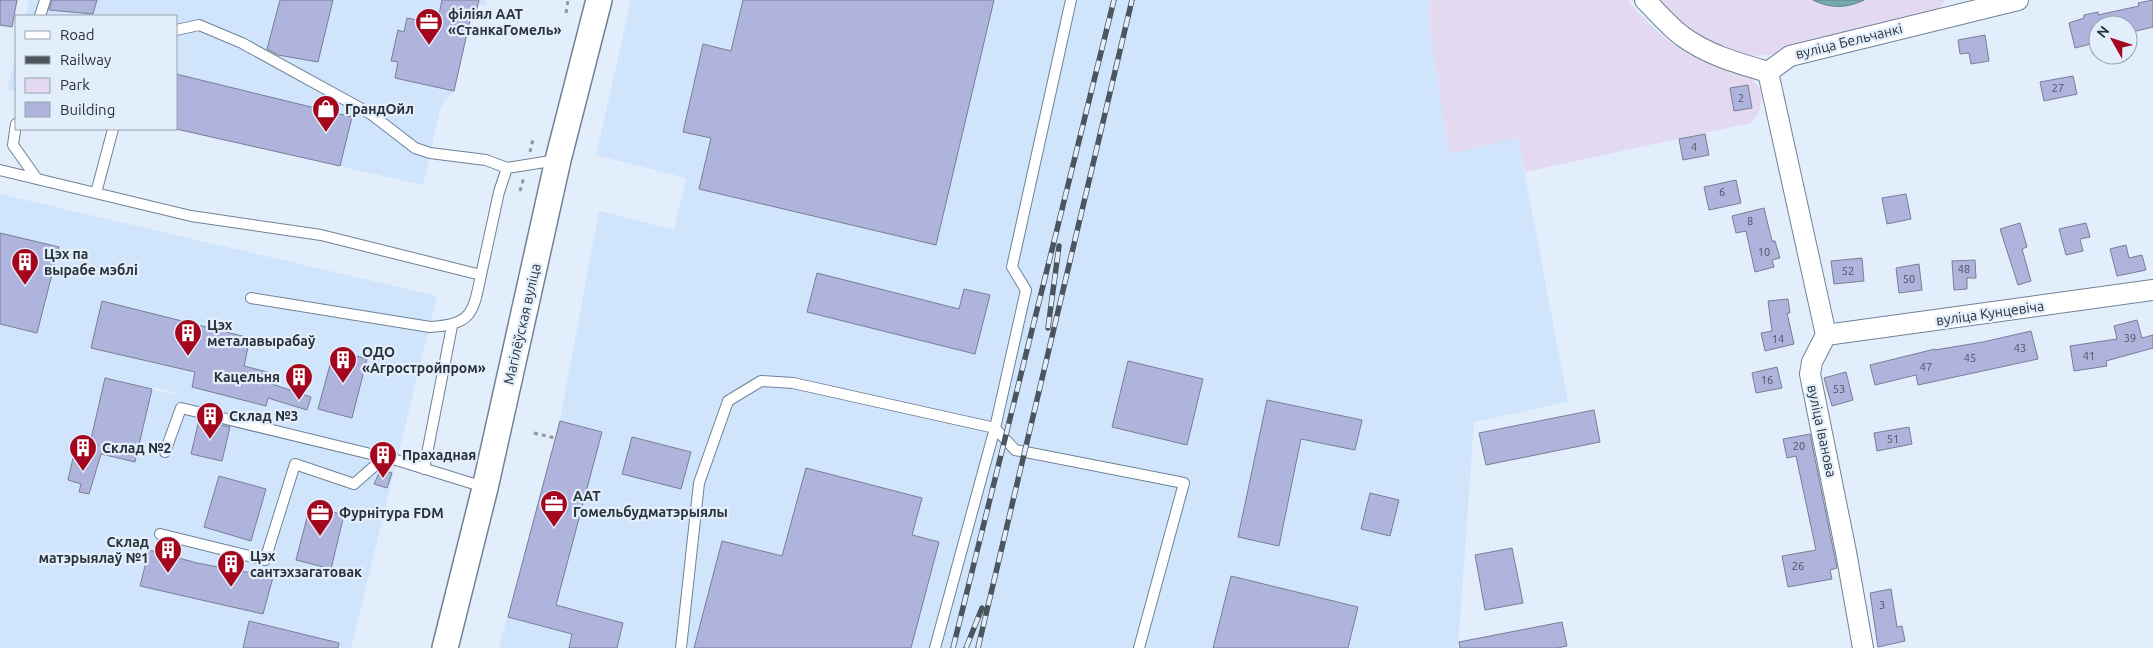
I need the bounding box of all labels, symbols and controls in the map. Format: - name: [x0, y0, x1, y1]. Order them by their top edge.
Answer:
- place label: філіял ААТ «СтанкаГомель»: [448, 6, 561, 38]
- office icon: філіял ААТ «СтанкаГомель»: [414, 7, 444, 46]
- legend: [15, 15, 178, 130]
- north arrow: [2088, 15, 2138, 65]
- street label: вуліца Бельчанкі: [1794, 20, 1904, 62]
- text: N: [2093, 23, 2112, 41]
- text: Road: [60, 26, 95, 43]
- text: Railway: [60, 51, 111, 68]
- text: Park: [60, 76, 90, 93]
- house number: 27: [2052, 82, 2064, 94]
- house number: 2: [1738, 92, 1744, 104]
- shop icon: ГрандОйл: [311, 94, 341, 133]
- text: Building: [60, 101, 115, 118]
- place label: ГрандОйл: [345, 101, 414, 117]
- house number: 4: [1691, 141, 1697, 153]
- house number: 6: [1719, 186, 1725, 198]
- house number: 8: [1747, 215, 1753, 227]
- place label: Цэх па вырабе мэблі: [44, 246, 138, 278]
- house number: 10: [1758, 246, 1770, 258]
- building icon: Цэх па вырабе мэблі: [10, 247, 40, 286]
- street label: Магілёўская вуліца: [500, 262, 544, 386]
- house number: 48: [1958, 263, 1970, 275]
- house number: 52: [1842, 265, 1854, 277]
- house number: 50: [1903, 273, 1915, 285]
- street label: вуліца Кунцевіча: [1935, 298, 2045, 328]
- place label: Цэх металавырабаў: [207, 317, 316, 349]
- building icon: Цэх металавырабаў: [173, 318, 203, 357]
- house number: 39: [2124, 332, 2136, 344]
- house number: 14: [1772, 333, 1784, 345]
- house number: 43: [2014, 342, 2026, 354]
- place label: ОДО «Агростройпром»: [362, 344, 486, 376]
- building icon: ОДО «Агростройпром»: [328, 345, 358, 384]
- house number: 41: [2083, 350, 2095, 362]
- house number: 45: [1964, 352, 1976, 364]
- house number: 47: [1920, 361, 1932, 373]
- building icon: Кацельня: [284, 362, 314, 401]
- place label: Кацельня: [214, 369, 280, 385]
- house number: 16: [1761, 374, 1773, 386]
- street label: вуліца Іванова: [1804, 383, 1840, 479]
- house number: 53: [1833, 383, 1845, 395]
- building icon: Склад №3: [195, 401, 225, 440]
- place label: Склад №3: [229, 408, 298, 424]
- building icon: Склад №2: [68, 433, 98, 472]
- house number: 51: [1887, 433, 1899, 445]
- place label: Склад №2: [102, 440, 172, 456]
- building icon: Прахадная: [368, 440, 398, 479]
- house number: 20: [1793, 440, 1805, 452]
- place label: Прахадная: [402, 447, 476, 463]
- place label: ААТ Гомельбудматэрыялы: [573, 488, 728, 520]
- office icon: ААТ Гомельбудматэрыялы: [539, 489, 569, 528]
- office icon: Фурнітура FDM: [305, 498, 335, 537]
- place label: Фурнітура FDM: [339, 505, 444, 521]
- place label: Склад матэрыялаў №1: [38, 534, 149, 566]
- building icon: Склад матэрыялаў №1: [153, 535, 183, 574]
- place label: Цэх сантэхзагатовак: [250, 548, 362, 580]
- building icon: Цэх сантэхзагатовак: [216, 549, 246, 588]
- house number: 26: [1792, 560, 1804, 572]
- house number: 3: [1879, 599, 1885, 611]

